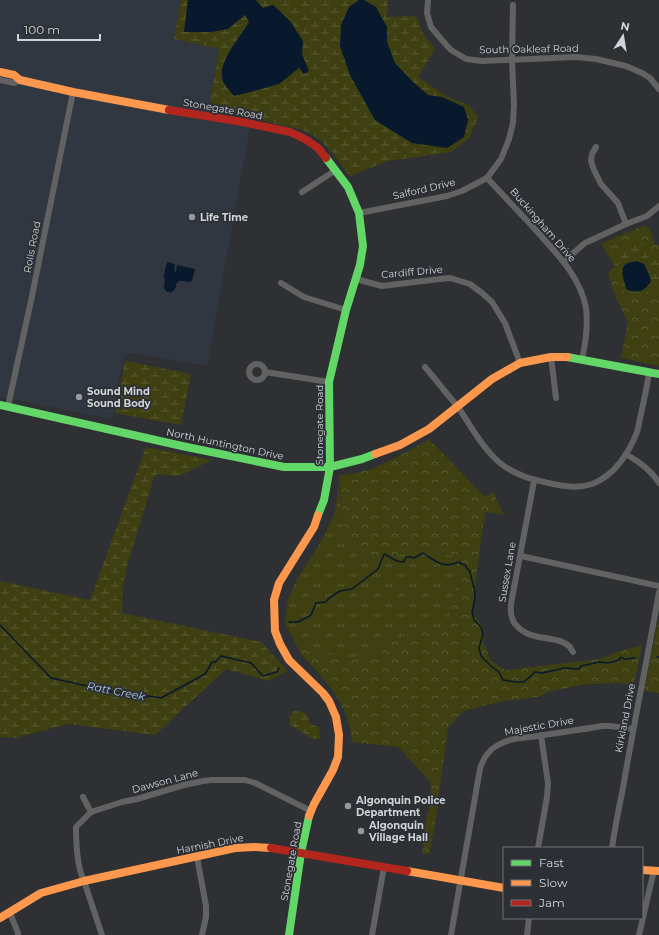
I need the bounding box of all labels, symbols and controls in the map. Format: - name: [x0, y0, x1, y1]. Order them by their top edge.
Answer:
- scale bar: [18, 16, 100, 42]
- north arrow: [603, 16, 643, 56]
- text: N: [619, 18, 631, 34]
- text: 100 m: [24, 22, 60, 37]
- street label: South Oakleaf Road: [479, 42, 579, 56]
- street label: Stonegate Road: [182, 96, 264, 122]
- street label: Salford Drive: [391, 175, 457, 203]
- street label: Buckingham Drive: [507, 185, 579, 265]
- place label: Life Time: [200, 211, 248, 224]
- marker: Life Time: [187, 212, 197, 222]
- street label: Rolls Road: [21, 220, 43, 274]
- street label: Cardiff Drive: [381, 263, 443, 281]
- place label: Sound Mind Sound Body: [87, 385, 152, 410]
- street label: Stonegate Road: [313, 385, 326, 465]
- marker: Sound Mind Sound Body: [74, 392, 84, 402]
- street label: North Huntington Drive: [165, 425, 285, 463]
- street label: Sussex Lane: [495, 541, 519, 603]
- water label: Ratt Creek: [86, 678, 147, 704]
- street label: Kirkland Drive: [612, 682, 638, 754]
- street label: Majestic Drive: [503, 713, 575, 739]
- street label: Dawson Lane: [131, 766, 199, 796]
- place label: Algonquin Police Department: [355, 794, 446, 819]
- marker: Algonquin Police Department: [343, 801, 353, 811]
- place label: Algonquin Village Hall: [368, 819, 428, 844]
- street label: Stonegate Road: [278, 820, 304, 902]
- marker: Algonquin Village Hall: [356, 826, 366, 836]
- street label: Harnish Drive: [175, 831, 245, 857]
- legend: [503, 847, 643, 919]
- text: Fast: [539, 855, 564, 870]
- text: Slow: [539, 875, 568, 890]
- text: Jam: [538, 895, 565, 910]

